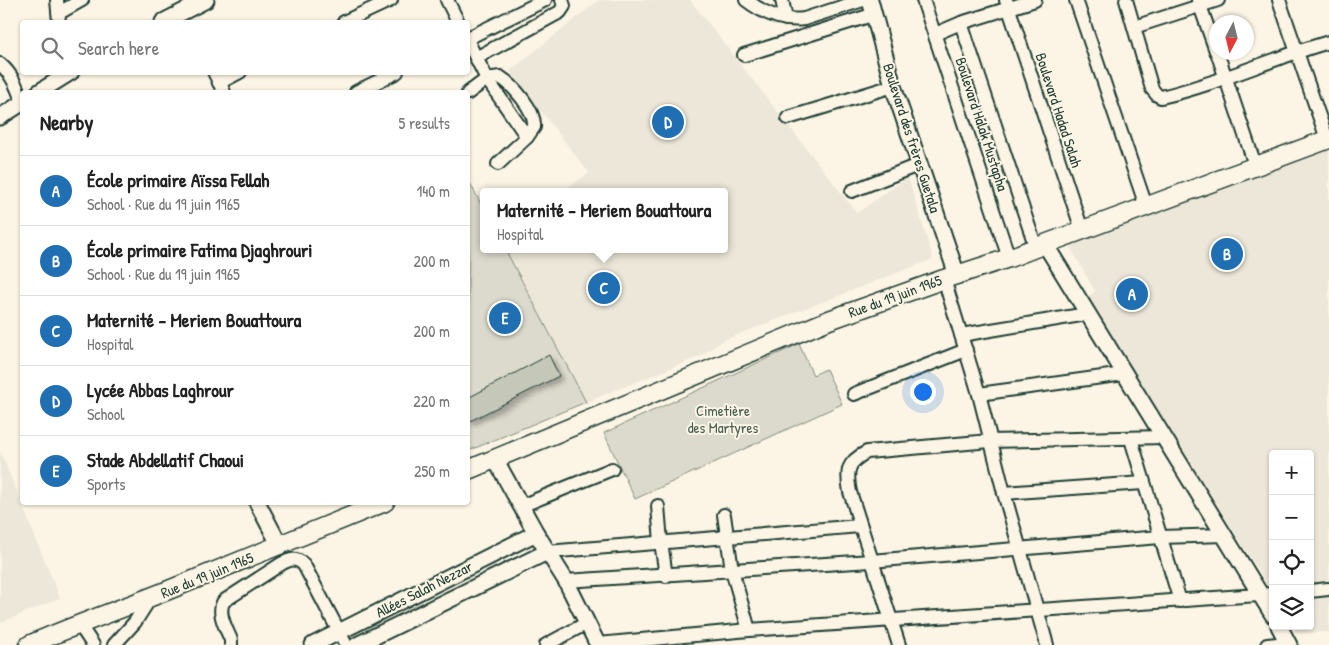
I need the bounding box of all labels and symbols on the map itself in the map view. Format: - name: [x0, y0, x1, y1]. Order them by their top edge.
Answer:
- north arrow: [1209, 15, 1254, 60]
- street label: Boulevard Hadad Salah: [1031, 50, 1087, 170]
- street label: Boulevard Halak Mustapha: [950, 54, 1014, 194]
- street label: Boulevard des frères Guetala: [878, 61, 946, 215]
- pin: D: [652, 103, 684, 141]
- pin: B: [1211, 235, 1243, 273]
- pin: C: [588, 269, 620, 307]
- street label: Rue du 19 juin 1965: [845, 269, 945, 323]
- pin: A: [1116, 275, 1148, 313]
- pin: E: [489, 299, 521, 337]
- your location: [910, 379, 936, 405]
- park label: Cimetière des Martyres: [688, 400, 759, 438]
- street label: Rue du 19 juin 1965: [157, 547, 257, 603]
- street label: Allées Salah Nezzar: [372, 556, 476, 622]

